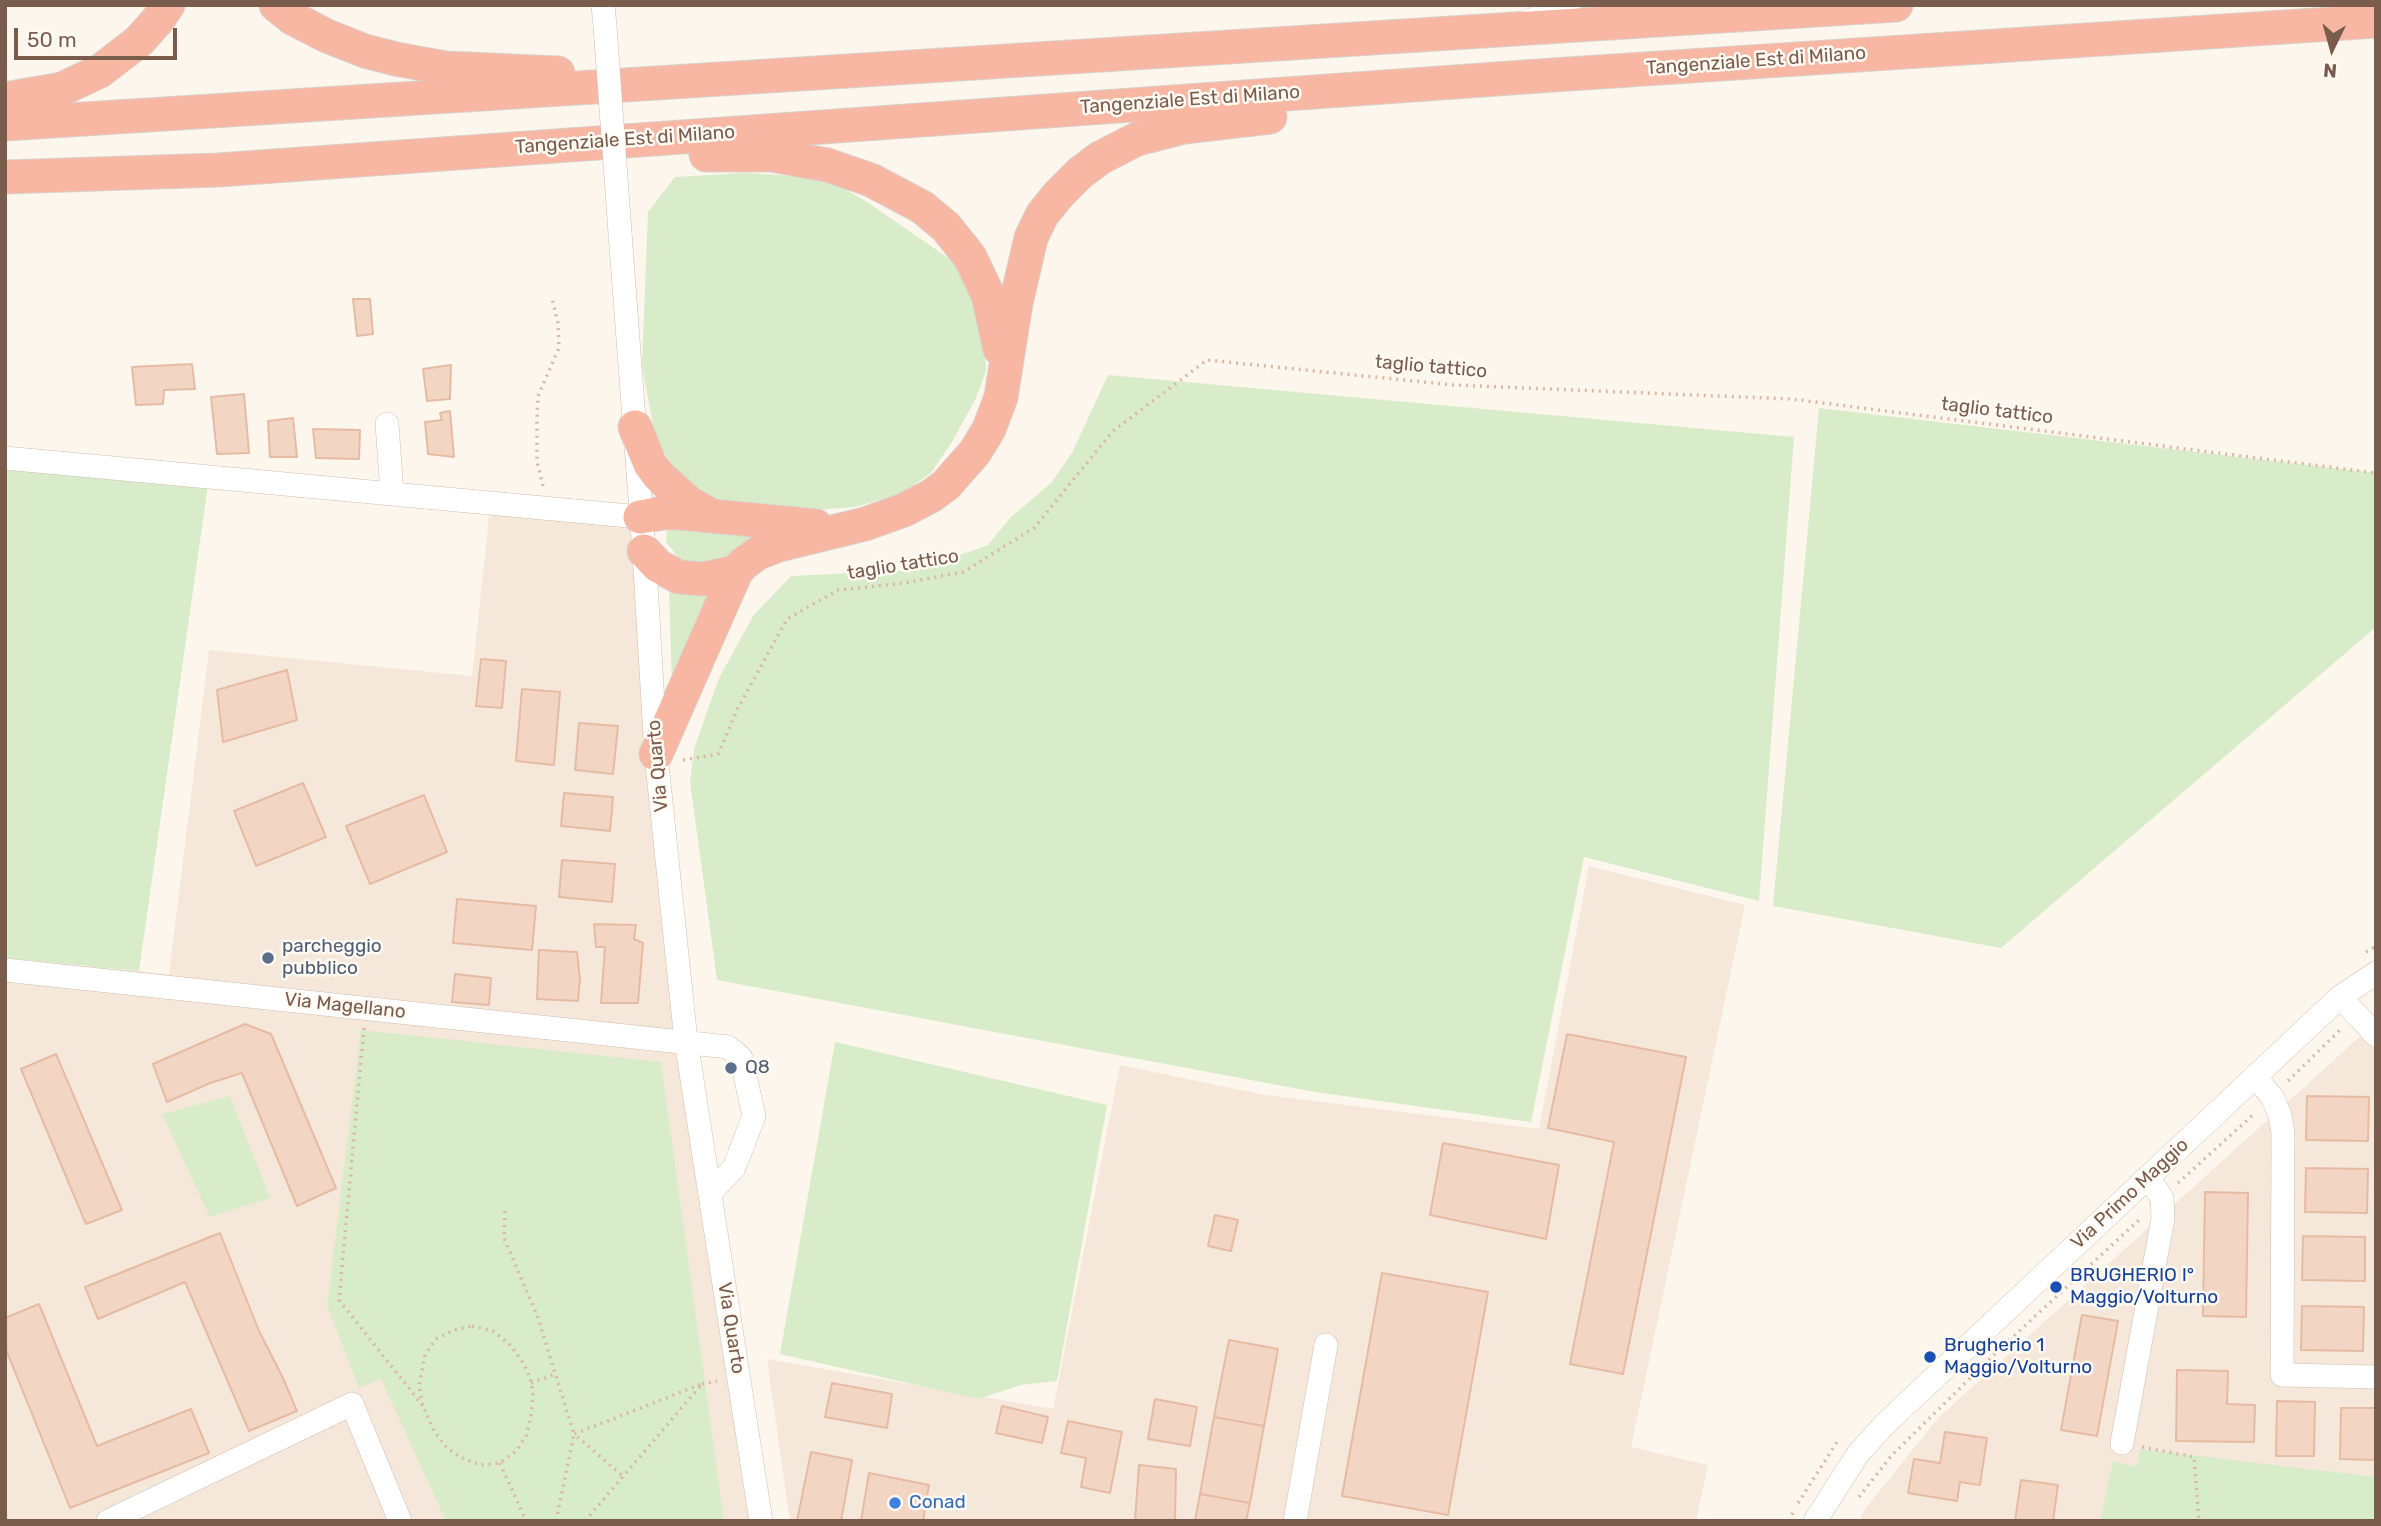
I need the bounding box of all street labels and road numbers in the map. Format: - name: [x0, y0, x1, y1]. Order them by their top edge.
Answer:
- street label: Tangenziale Est di Milano: [1645, 42, 1867, 80]
- street label: Tangenziale Est di Milano: [1079, 81, 1301, 119]
- street label: Tangenziale Est di Milano: [514, 121, 736, 159]
- street label: taglio tattico: [1374, 351, 1488, 383]
- street label: taglio tattico: [1940, 393, 2054, 429]
- street label: taglio tattico: [846, 545, 960, 585]
- street label: Via Quarto: [643, 719, 673, 813]
- street label: Via Magellano: [283, 988, 407, 1024]
- street label: Via Primo Maggio: [2067, 1134, 2193, 1254]
- street label: Via Quarto: [713, 1281, 749, 1375]

